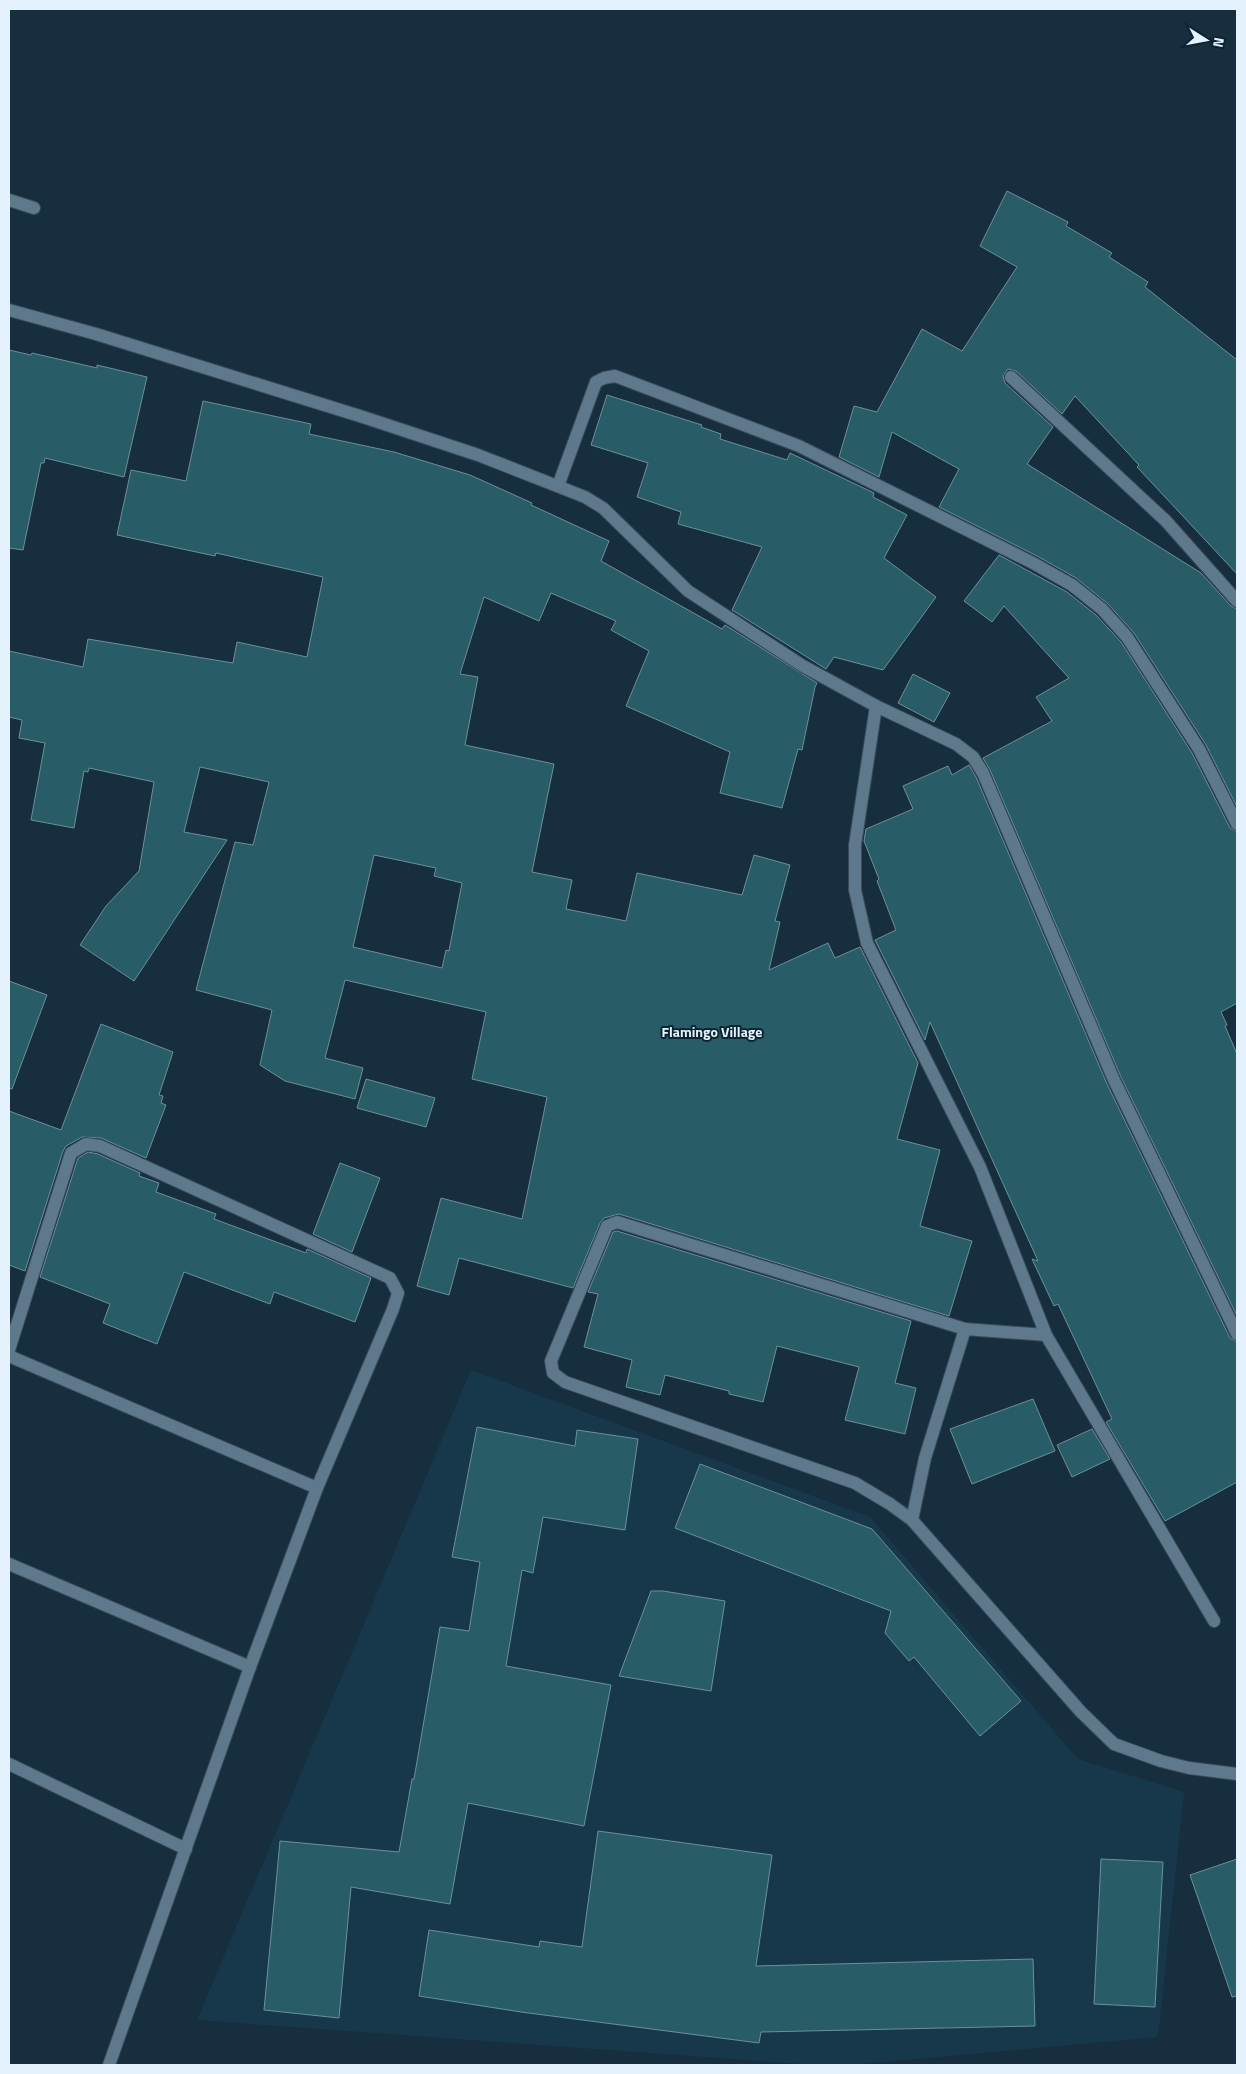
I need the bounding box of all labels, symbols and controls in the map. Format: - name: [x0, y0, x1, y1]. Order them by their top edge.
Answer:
- north arrow: [1181, 15, 1231, 65]
- text: N: [1208, 36, 1230, 49]
- district label: Flamingo Village: [662, 1021, 762, 1042]

